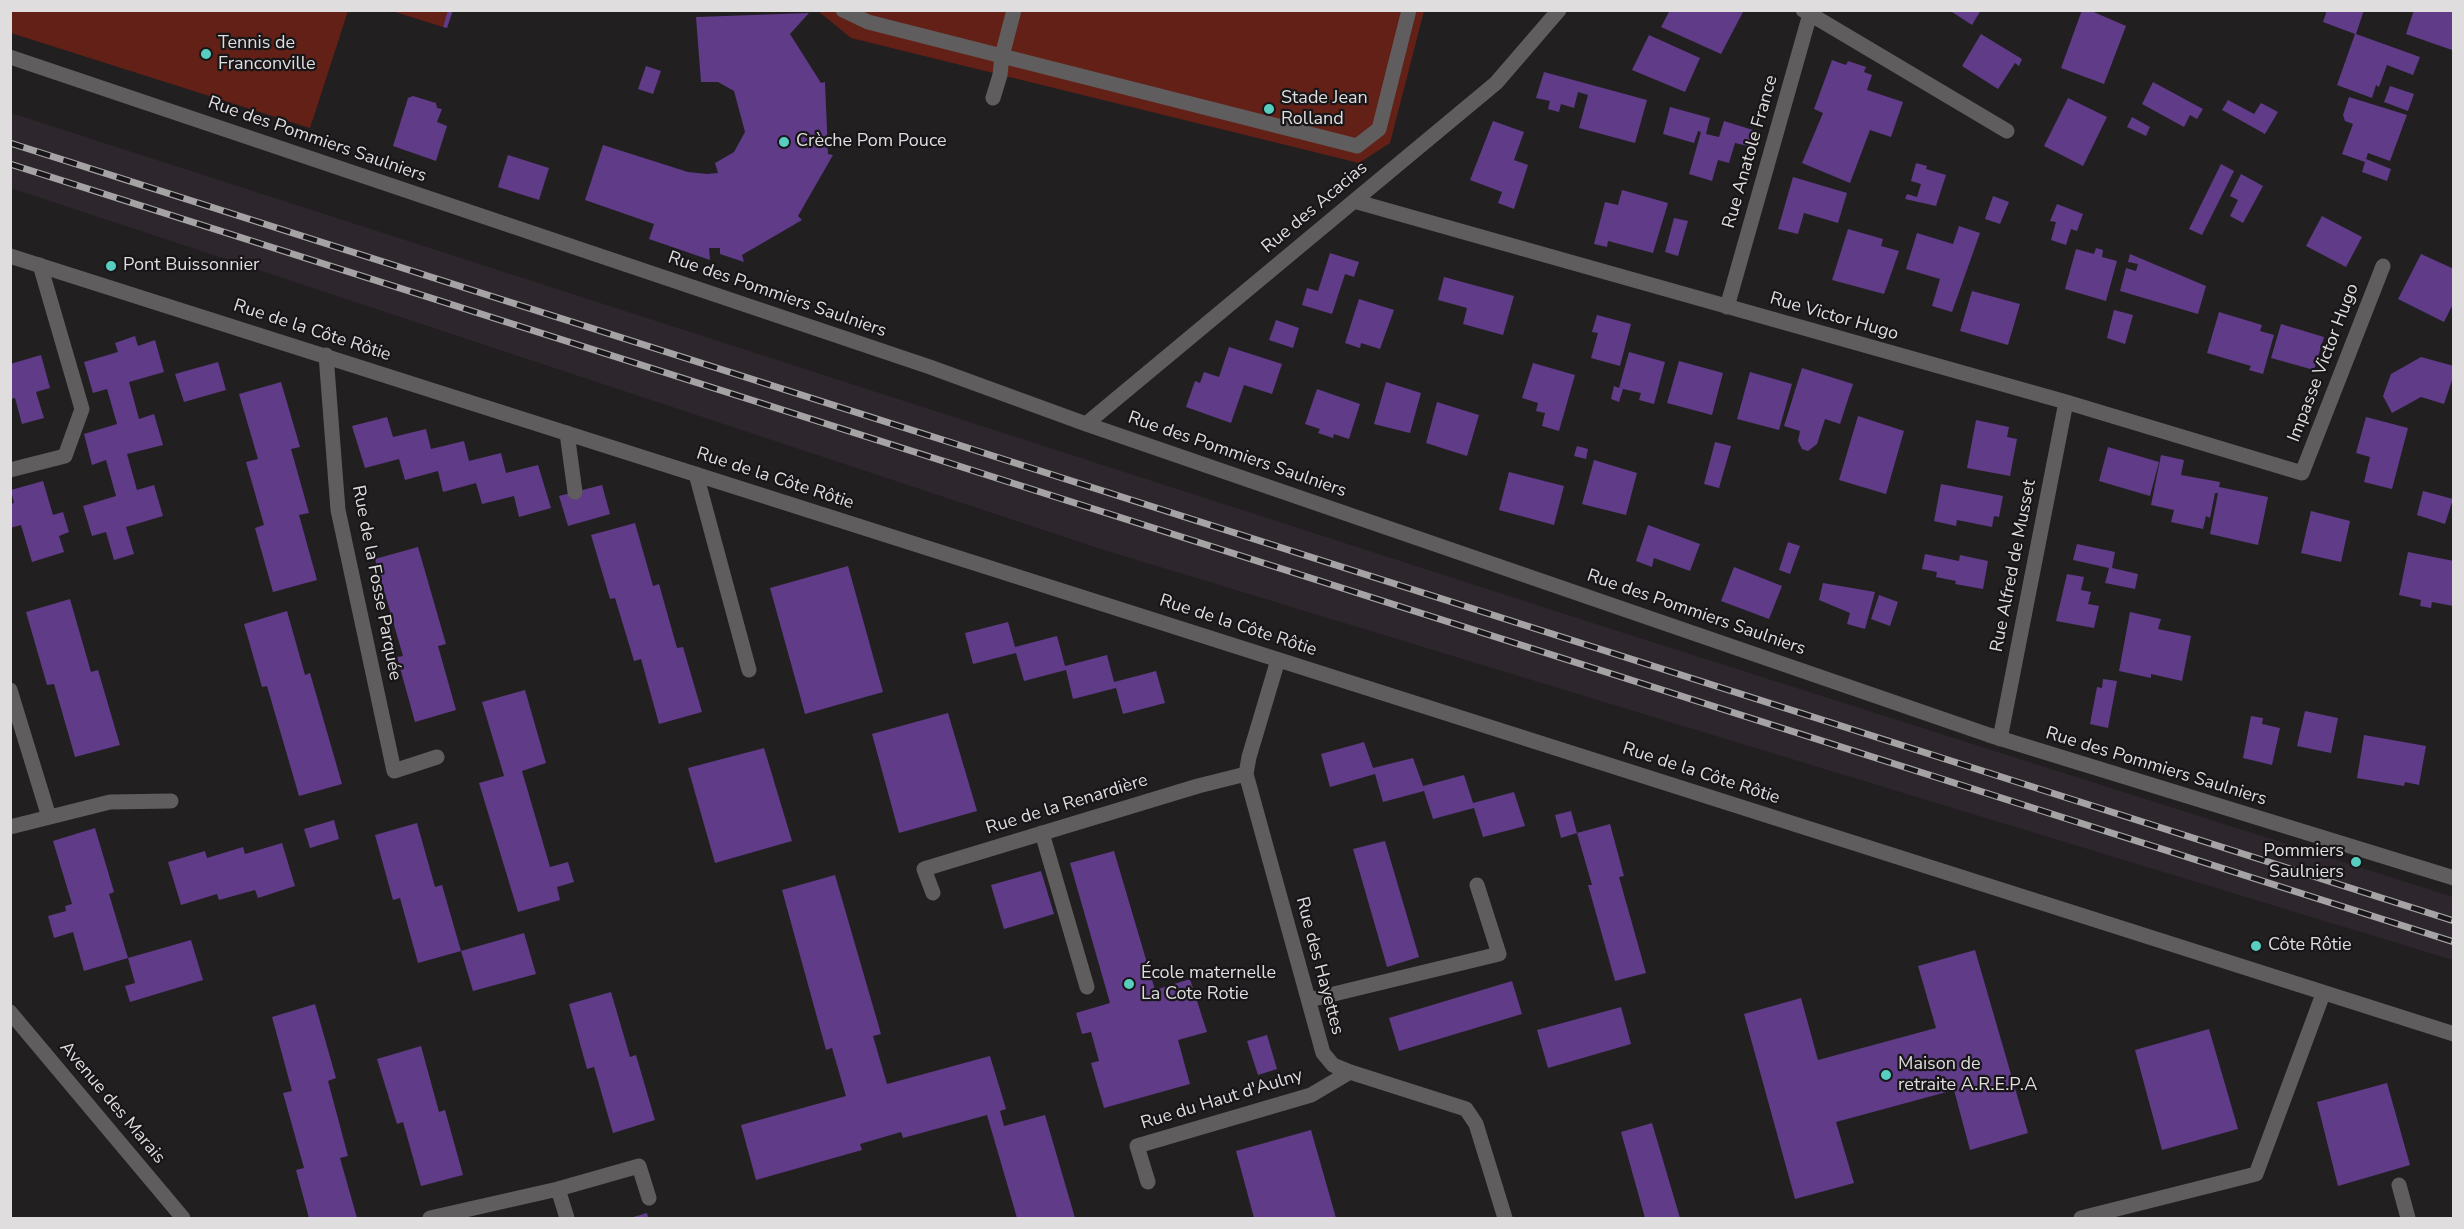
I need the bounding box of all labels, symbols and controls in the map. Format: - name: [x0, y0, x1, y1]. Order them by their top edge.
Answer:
- place label: Tennis de Franconville: [218, 33, 316, 76]
- marker: Tennis de Franconville: [199, 47, 213, 61]
- street label: Rue Anatole France: [1719, 73, 1783, 231]
- place label: Stade Jean Rolland: [1281, 88, 1368, 130]
- street label: Rue des Pommiers Saulniers: [205, 92, 429, 188]
- marker: Stade Jean Rolland: [1262, 102, 1276, 116]
- place label: Crèche Pom Pouce: [796, 131, 947, 153]
- marker: Crèche Pom Pouce: [777, 135, 791, 149]
- street label: Rue des Acacias: [1258, 158, 1372, 258]
- street label: Rue des Pommiers Saulniers: [665, 247, 889, 343]
- place label: Pont Buissonnier: [123, 255, 260, 277]
- marker: Pont Buissonnier: [104, 259, 118, 273]
- street label: Impasse Victor Hugo: [2284, 281, 2364, 445]
- street label: Rue Victor Hugo: [1767, 288, 1901, 346]
- street label: Rue de la Côte Rôtie: [231, 295, 393, 367]
- street label: Rue des Pommiers Saulniers: [1125, 407, 1349, 503]
- street label: Rue de la Côte Rôtie: [694, 443, 856, 515]
- street label: Rue Alfred de Musset: [1987, 478, 2041, 654]
- street label: Rue de la Fosse Parquée: [346, 484, 406, 682]
- street label: Rue des Pommiers Saulniers: [1584, 565, 1808, 661]
- street label: Rue de la Côte Rôtie: [1157, 590, 1319, 662]
- street label: Rue des Pommiers Saulniers: [2043, 723, 2269, 811]
- street label: Rue de la Côte Rôtie: [1620, 738, 1782, 810]
- street label: Rue de la Renardière: [983, 770, 1151, 840]
- place label: Pommiers Saulniers: [2263, 841, 2344, 884]
- marker: Pommiers Saulniers: [2349, 855, 2363, 869]
- street label: Rue des Hayettes: [1290, 895, 1348, 1037]
- place label: Côte Rôtie: [2268, 935, 2352, 957]
- marker: Côte Rôtie: [2249, 939, 2263, 953]
- place label: École maternelle La Cote Rotie: [1141, 963, 1276, 1006]
- marker: École maternelle La Cote Rotie: [1122, 977, 1136, 991]
- street label: Avenue des Marais: [55, 1037, 169, 1169]
- place label: Maison de retraite A.R.E.P.A: [1898, 1054, 2037, 1096]
- street label: Rue du Haut d'Aulny: [1138, 1065, 1306, 1135]
- marker: Maison de retraite A.R.E.P.A: [1879, 1068, 1893, 1082]

